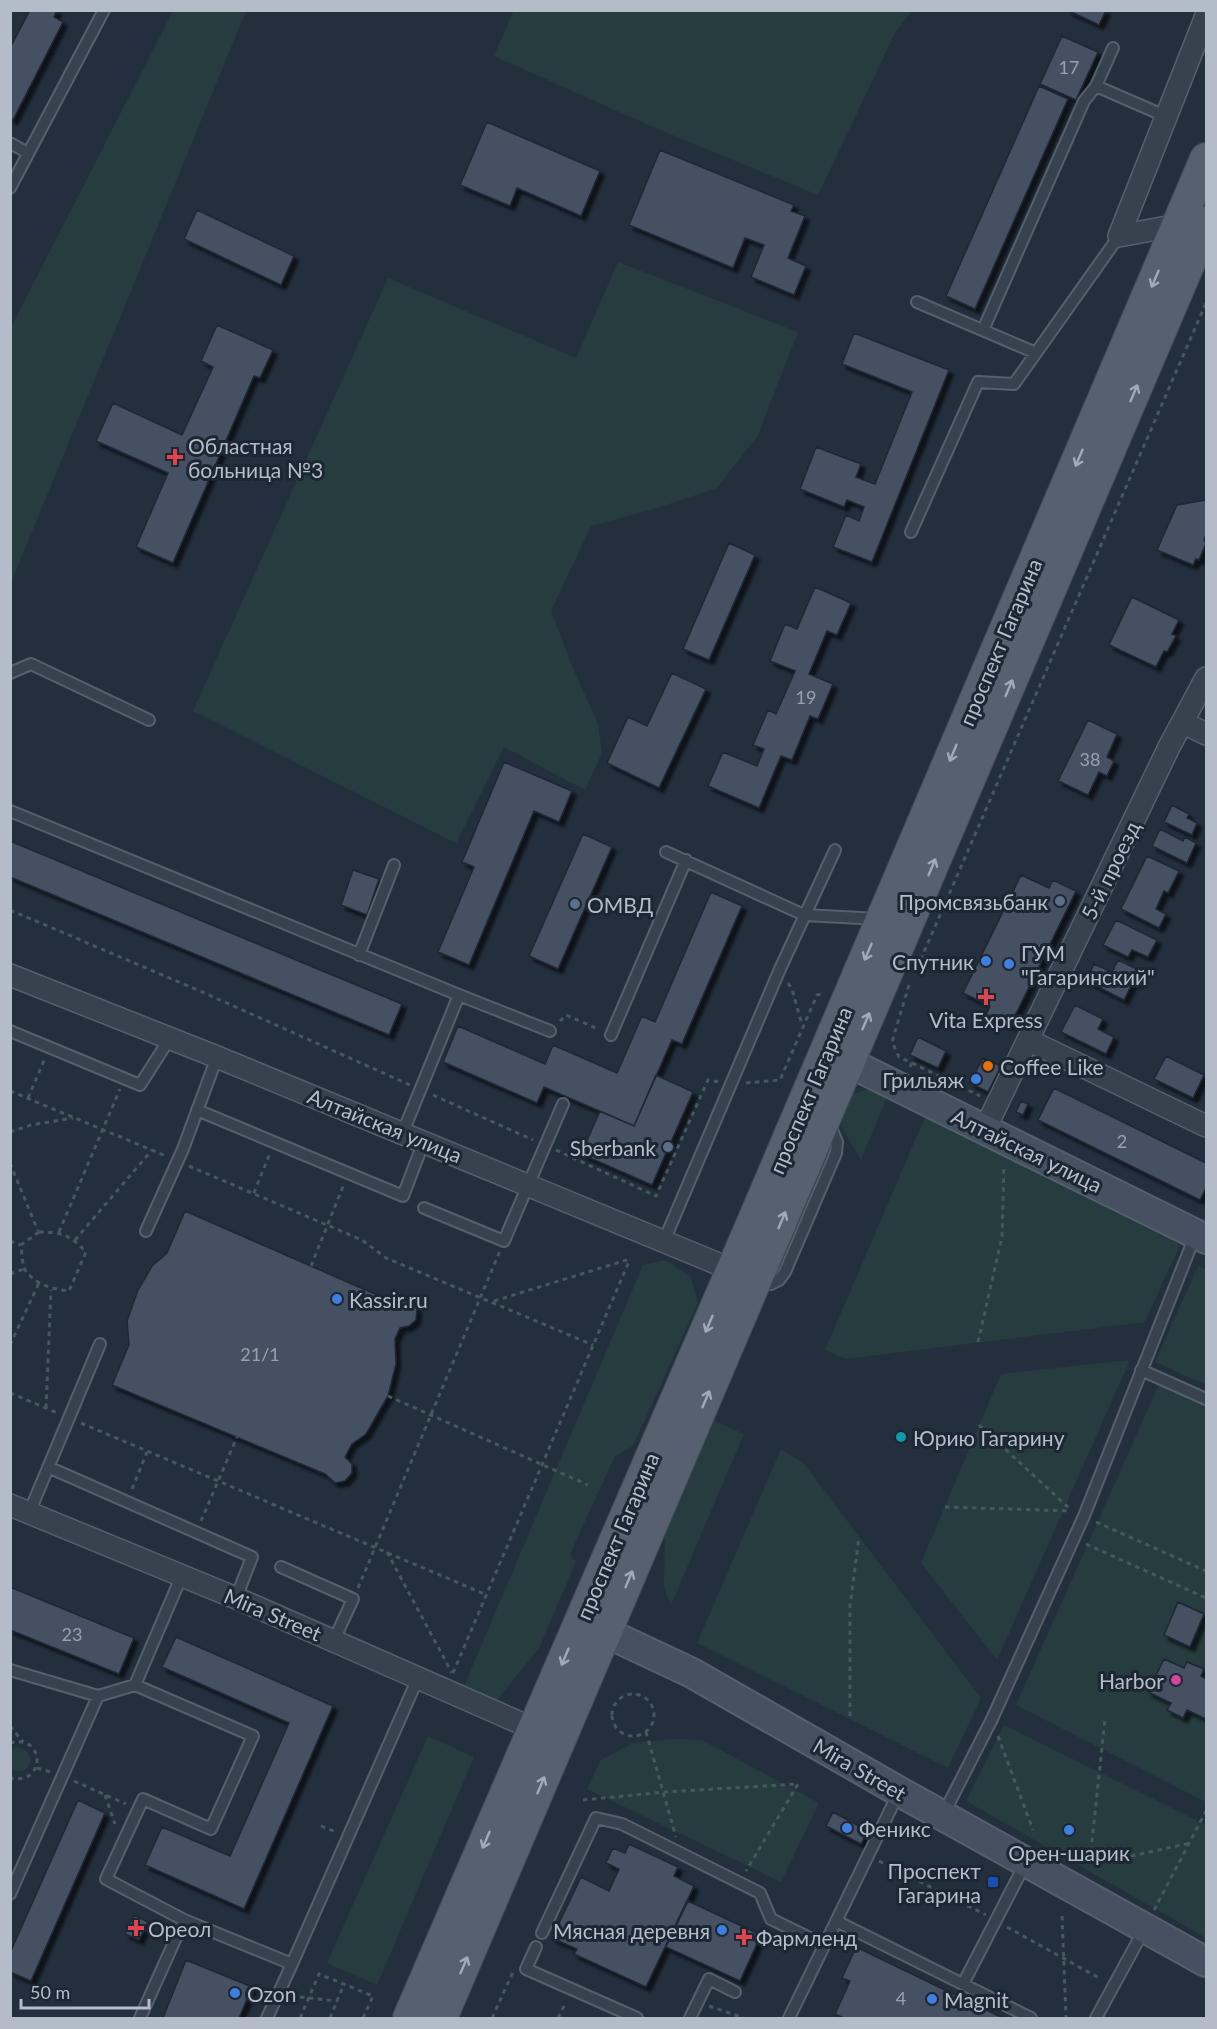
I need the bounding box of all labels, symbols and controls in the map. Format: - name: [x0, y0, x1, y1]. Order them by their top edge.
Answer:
- house number: 17: [1059, 56, 1079, 78]
- one-way arrow: [1149, 269, 1160, 287]
- one-way arrow: [1129, 384, 1141, 402]
- place label: Областная больница №3: [188, 433, 323, 482]
- marker: Областная больница №3: [166, 448, 184, 466]
- one-way arrow: [1073, 448, 1084, 467]
- street label: проспект Гагарина: [954, 555, 1046, 729]
- one-way arrow: [1004, 679, 1015, 697]
- house number: 19: [796, 686, 816, 708]
- one-way arrow: [947, 744, 958, 762]
- house number: 38: [1080, 748, 1100, 770]
- street label: 5-й проезд: [1075, 817, 1145, 923]
- one-way arrow: [927, 859, 938, 877]
- place label: Промсвязьбанк: [899, 889, 1048, 914]
- place label: ОМВД: [587, 892, 653, 917]
- marker: Промсвязьбанк: [1053, 894, 1067, 908]
- marker: ОМВД: [568, 897, 582, 911]
- place label: ГУМ "Гагаринский": [1021, 940, 1155, 989]
- one-way arrow: [862, 942, 873, 961]
- place label: Спутник: [892, 949, 974, 974]
- marker: Спутник: [979, 954, 993, 968]
- marker: ГУМ "Гагаринский": [1002, 957, 1016, 971]
- marker: Vita Express: [979, 990, 993, 1004]
- street label: проспект Гагарина: [764, 1003, 856, 1177]
- place label: Vita Express: [929, 1007, 1043, 1032]
- one-way arrow: [861, 1012, 872, 1030]
- place label: Coffee Like: [1000, 1054, 1104, 1079]
- marker: Coffee Like: [981, 1059, 995, 1073]
- place label: Грильяж: [882, 1067, 964, 1092]
- marker: Грильяж: [969, 1072, 983, 1086]
- street label: Алтайская улица: [304, 1083, 466, 1167]
- street label: Алтайская улица: [948, 1103, 1106, 1197]
- house number: 2: [1117, 1130, 1127, 1152]
- place label: Sberbank: [570, 1135, 656, 1160]
- marker: Sberbank: [661, 1140, 675, 1154]
- one-way arrow: [777, 1211, 788, 1230]
- place label: Kassir.ru: [349, 1287, 428, 1312]
- marker: Kassir.ru: [330, 1292, 344, 1306]
- one-way arrow: [703, 1314, 715, 1332]
- house number: 21/1: [240, 1343, 280, 1365]
- one-way arrow: [701, 1391, 712, 1409]
- place label: Юрию Гагарину: [913, 1425, 1065, 1450]
- marker: Юрию Гагарину: [894, 1430, 908, 1444]
- street label: проспект Гагарина: [571, 1449, 663, 1623]
- one-way arrow: [624, 1570, 636, 1588]
- street label: Mira Street: [221, 1582, 326, 1646]
- house number: 23: [62, 1623, 82, 1645]
- one-way arrow: [559, 1647, 570, 1665]
- place label: Harbor: [1099, 1668, 1164, 1693]
- marker: Harbor: [1169, 1673, 1183, 1687]
- street label: Mira Street: [809, 1732, 911, 1806]
- one-way arrow: [536, 1777, 547, 1795]
- place label: Феникс: [859, 1816, 931, 1841]
- marker: Феникс: [840, 1821, 854, 1835]
- marker: Орен-шарик: [1062, 1823, 1076, 1837]
- one-way arrow: [480, 1831, 491, 1849]
- place label: Орен-шарик: [1008, 1840, 1130, 1865]
- place label: Проспект Гагарина: [888, 1858, 981, 1907]
- marker: Проспект Гагарина: [986, 1875, 1000, 1889]
- place label: Ореол: [148, 1916, 211, 1941]
- place label: Мясная деревня: [553, 1918, 710, 1943]
- marker: Ореол: [129, 1921, 143, 1935]
- marker: Мясная деревня: [715, 1923, 729, 1937]
- place label: Фармленд: [756, 1925, 857, 1950]
- marker: Фармленд: [737, 1930, 751, 1944]
- one-way arrow: [459, 1956, 470, 1974]
- scale bar: [21, 1972, 148, 2010]
- text: 50 m: [30, 1981, 70, 2003]
- place label: Ozon: [247, 1981, 297, 2006]
- marker: Ozon: [228, 1986, 242, 2000]
- house number: 4: [896, 1987, 906, 2009]
- place label: Magnit: [944, 1987, 1009, 2012]
- marker: Magnit: [925, 1992, 939, 2006]

